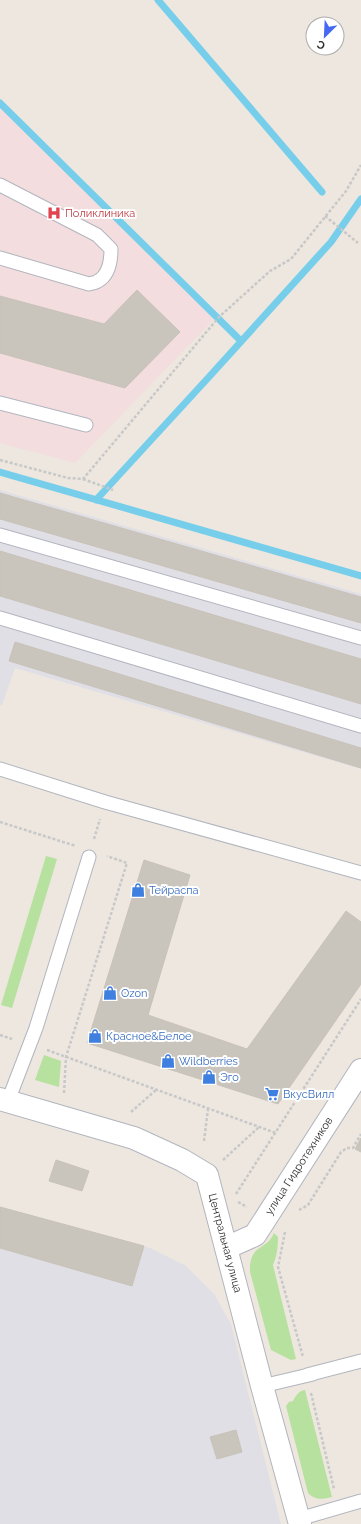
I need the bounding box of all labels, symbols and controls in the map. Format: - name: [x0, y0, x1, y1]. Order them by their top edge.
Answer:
- north arrow: [305, 16, 345, 56]
- text: С: [315, 37, 327, 52]
- hospital icon: Поликлиника: [46, 205, 62, 221]
- place label: Поликлиника: [65, 207, 135, 220]
- shop icon: Тейраспа: [130, 882, 146, 898]
- place label: Тейраспа: [149, 884, 199, 897]
- shop icon: Ozon: [102, 985, 118, 1001]
- place label: Ozon: [121, 987, 148, 1000]
- shop icon: Красное&Белое: [87, 1028, 103, 1044]
- place label: Красное&Белое: [106, 1030, 192, 1043]
- shop icon: Wildberries: [160, 1053, 176, 1069]
- place label: Wildberries: [179, 1055, 238, 1068]
- shop icon: Эго: [201, 1069, 217, 1085]
- place label: Эго: [220, 1071, 239, 1084]
- supermarket icon: ВкусВилл: [264, 1086, 280, 1102]
- place label: ВкусВилл: [283, 1088, 334, 1101]
- street label: улица Гидротехников: [263, 1115, 336, 1217]
- street label: Центральная улица: [205, 1192, 245, 1294]

